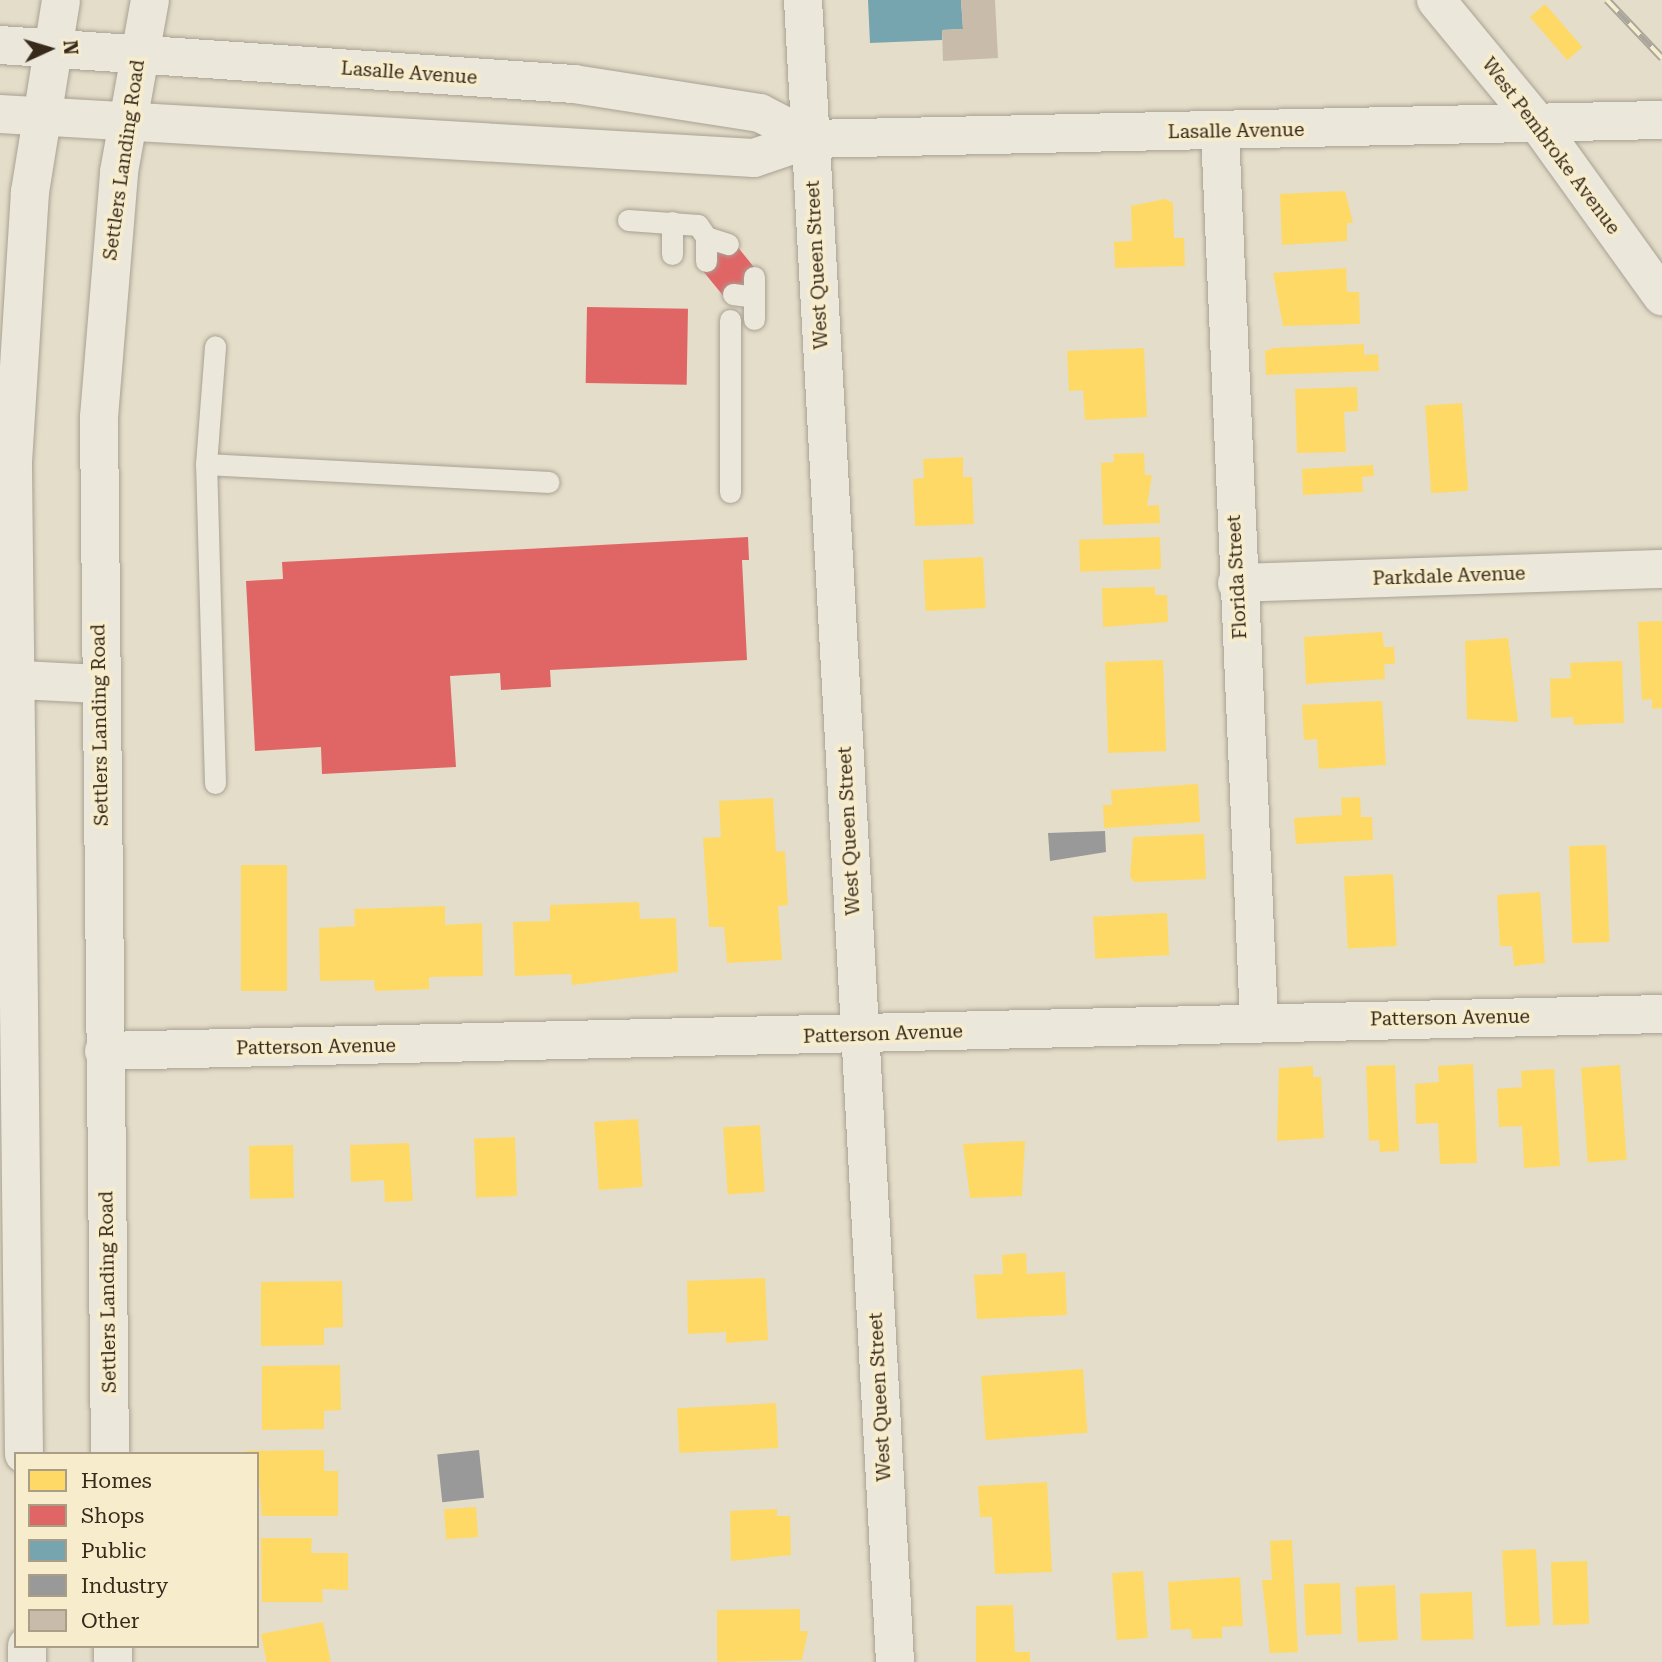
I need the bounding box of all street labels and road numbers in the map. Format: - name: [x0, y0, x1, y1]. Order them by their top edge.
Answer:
- street label: West Pembroke Avenue: [1477, 53, 1625, 239]
- street label: Lasalle Avenue: [340, 57, 478, 89]
- street label: Settlers Landing Road: [99, 58, 149, 262]
- street label: Lasalle Avenue: [1168, 118, 1304, 144]
- street label: West Queen Street: [801, 180, 833, 350]
- street label: Florida Street: [1222, 514, 1252, 640]
- street label: Parkdale Avenue: [1372, 562, 1526, 590]
- street label: Settlers Landing Road: [87, 624, 113, 826]
- street label: West Queen Street: [833, 746, 865, 916]
- street label: Patterson Avenue: [1370, 1005, 1530, 1031]
- street label: Patterson Avenue: [803, 1020, 963, 1048]
- street label: Patterson Avenue: [236, 1034, 396, 1060]
- street label: Settlers Landing Road: [95, 1191, 121, 1393]
- street label: West Queen Street: [864, 1312, 896, 1482]

